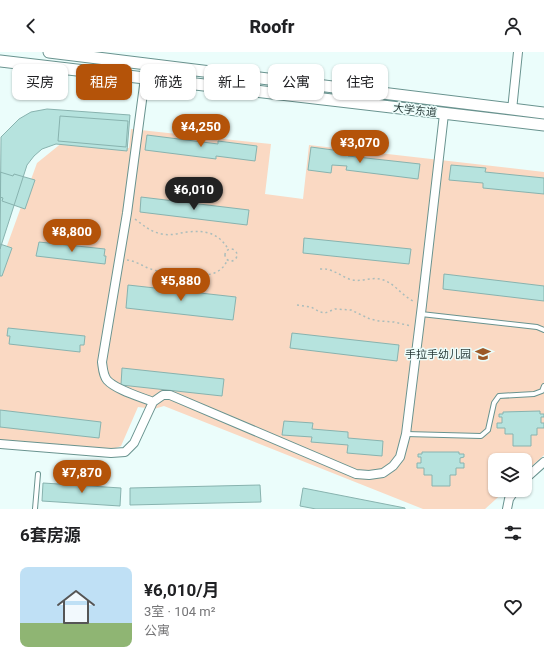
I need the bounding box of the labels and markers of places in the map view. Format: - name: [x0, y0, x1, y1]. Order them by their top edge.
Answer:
- pin: ¥4,250: [168, 114, 234, 148]
- pin: ¥3,070: [327, 130, 393, 164]
- pin: ¥6,010: [161, 177, 227, 211]
- pin: ¥8,800: [39, 219, 105, 253]
- pin: ¥5,880: [148, 268, 214, 302]
- school or university icon: 手拉手幼儿园: [474, 345, 492, 363]
- place label: 手拉手幼儿园: [405, 348, 471, 361]
- pin: ¥7,870: [49, 460, 115, 494]

